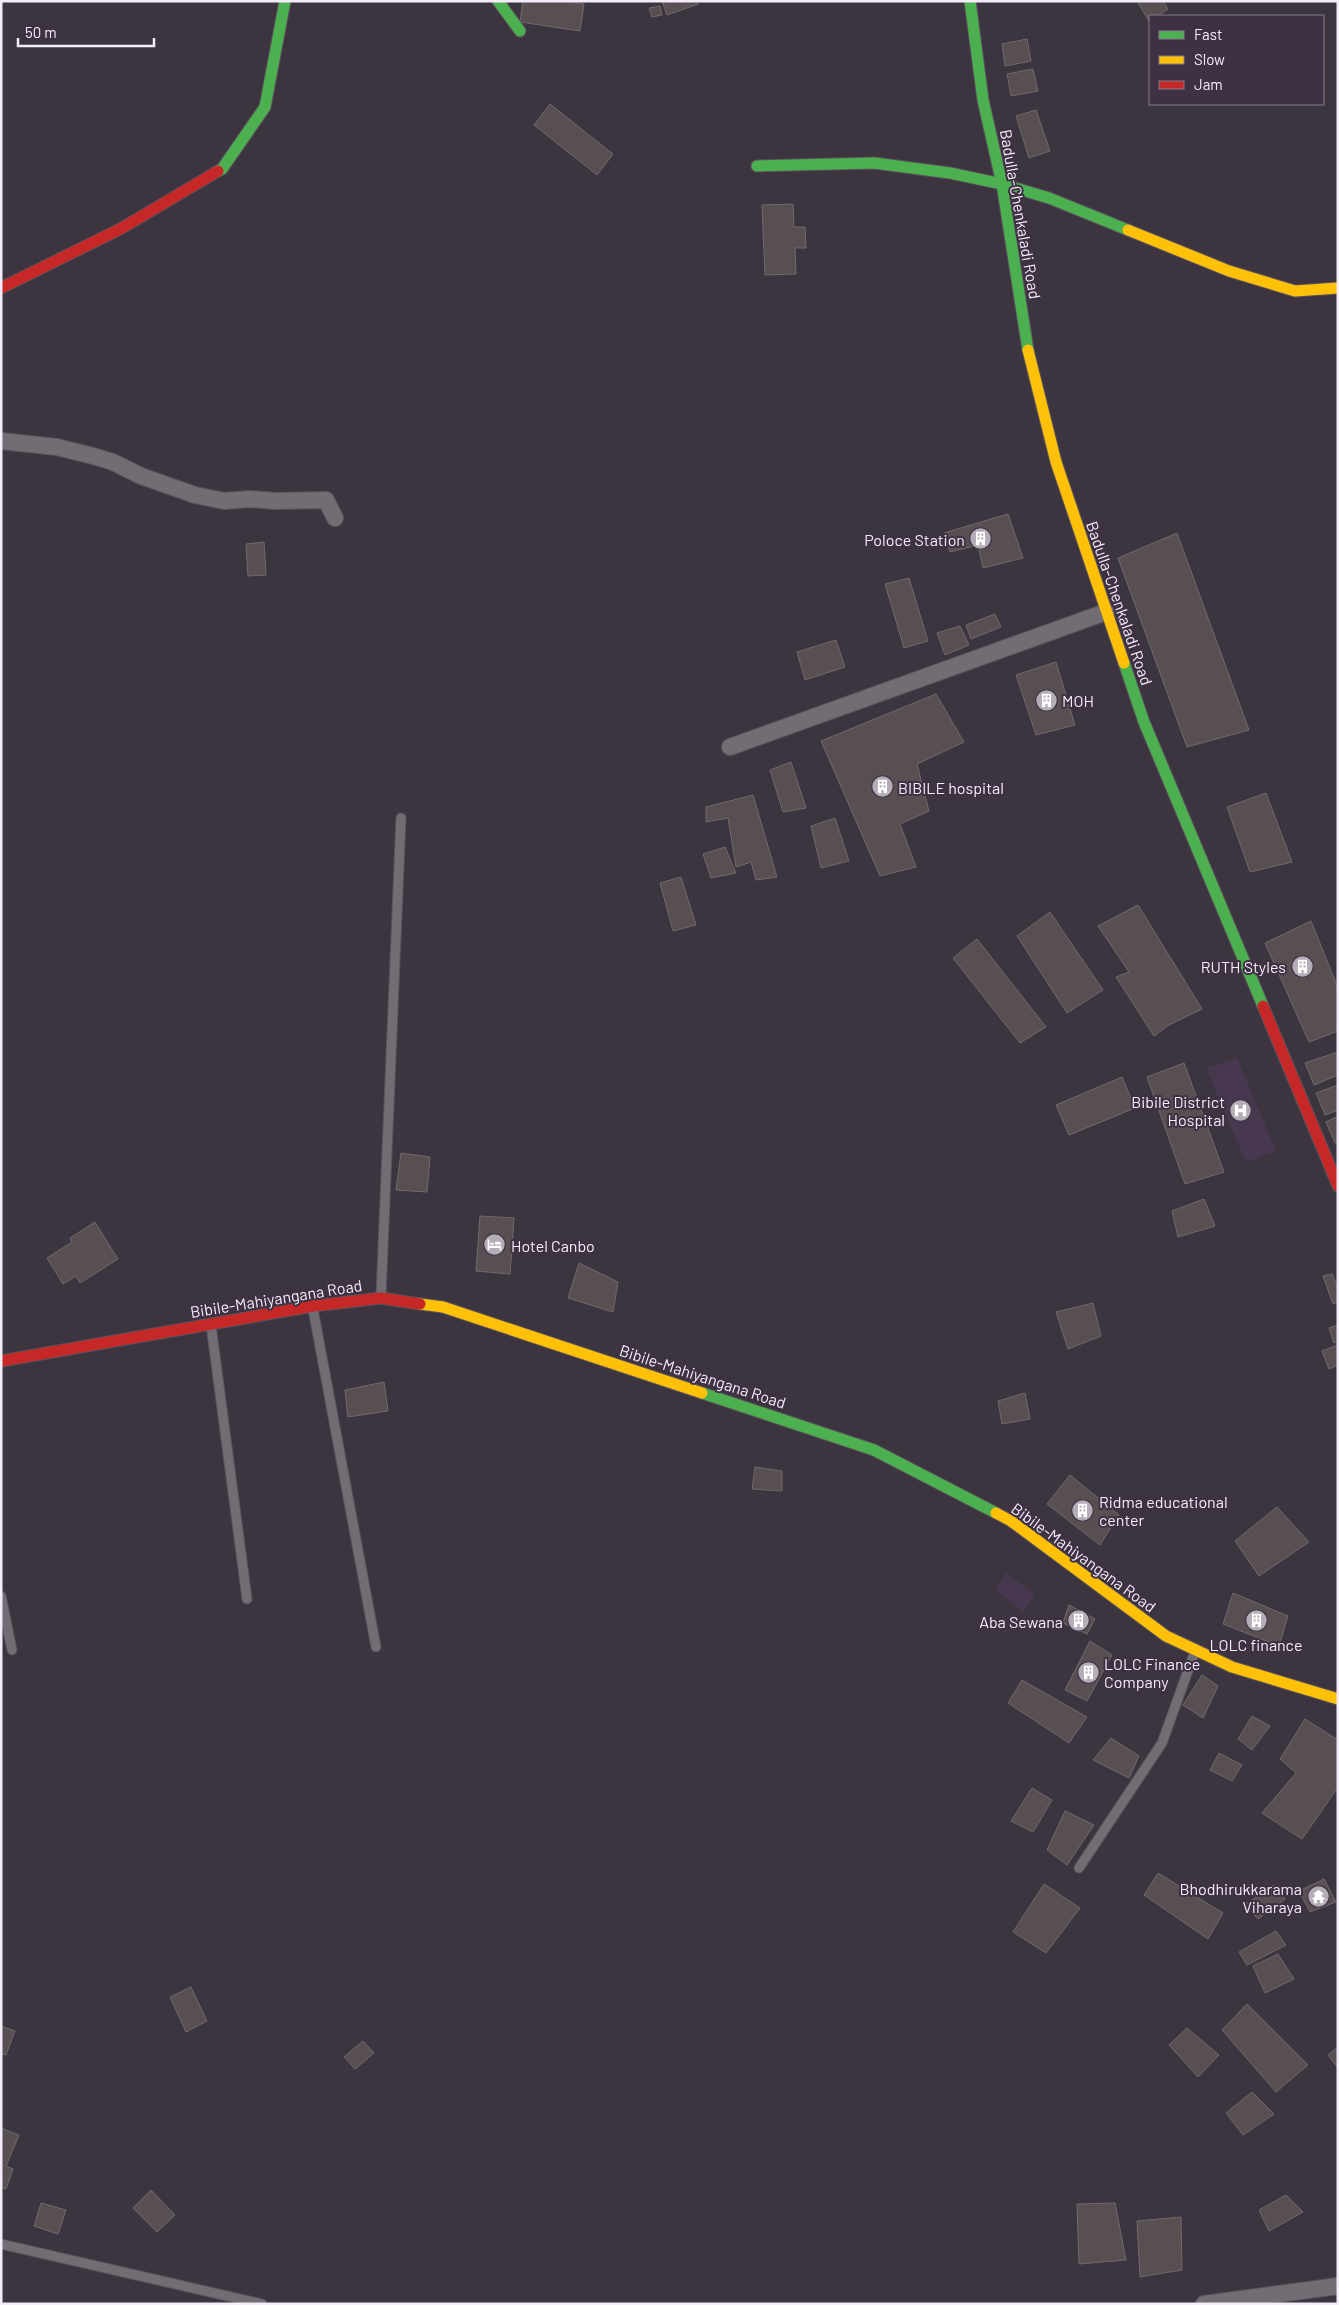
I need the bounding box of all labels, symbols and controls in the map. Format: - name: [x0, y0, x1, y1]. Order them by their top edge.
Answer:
- scale bar: [18, 15, 154, 47]
- legend: [1149, 15, 1324, 105]
- text: 50 m: [25, 23, 57, 41]
- text: Fast: [1194, 25, 1222, 43]
- text: Slow: [1194, 50, 1225, 68]
- text: Jam: [1194, 75, 1223, 93]
- street label: Badulla-Chenkaladi Road: [997, 128, 1045, 300]
- street label: Badulla-Chenkaladi Road: [1083, 519, 1157, 687]
- building icon: Poloce Station: [969, 527, 993, 551]
- place label: Poloce Station: [864, 530, 965, 549]
- building icon: MOH: [1034, 688, 1058, 712]
- place label: MOH: [1062, 691, 1094, 710]
- building icon: BIBILE hospital: [870, 775, 894, 799]
- place label: BIBILE hospital: [898, 778, 1004, 797]
- building icon: RUTH Styles: [1290, 954, 1314, 978]
- place label: RUTH Styles: [1201, 957, 1286, 976]
- place label: Bibile District Hospital: [1131, 1092, 1225, 1129]
- hospital icon: Bibile District Hospital: [1229, 1098, 1253, 1122]
- hotel icon: Hotel Canbo: [483, 1233, 507, 1257]
- place label: Hotel Canbo: [511, 1236, 595, 1255]
- street label: Bibile-Mahiyangana Road: [189, 1275, 363, 1321]
- street label: Bibile-Mahiyangana Road: [617, 1340, 789, 1412]
- place label: Ridma educational center: [1099, 1492, 1228, 1529]
- street label: Bibile-Mahiyangana Road: [1008, 1498, 1160, 1616]
- building icon: Ridma educational center: [1071, 1498, 1095, 1522]
- building icon: LOLC finance: [1244, 1608, 1268, 1632]
- building icon: Aba Sewana: [1067, 1609, 1091, 1633]
- place label: Aba Sewana: [979, 1612, 1063, 1631]
- place label: LOLC finance: [1210, 1635, 1302, 1654]
- place label: LOLC Finance Company: [1104, 1654, 1200, 1691]
- building icon: LOLC Finance Company: [1076, 1660, 1100, 1684]
- place label: Bhodhirukkarama Viharaya: [1179, 1879, 1302, 1916]
- temple icon: Bhodhirukkarama Viharaya: [1306, 1885, 1330, 1909]

